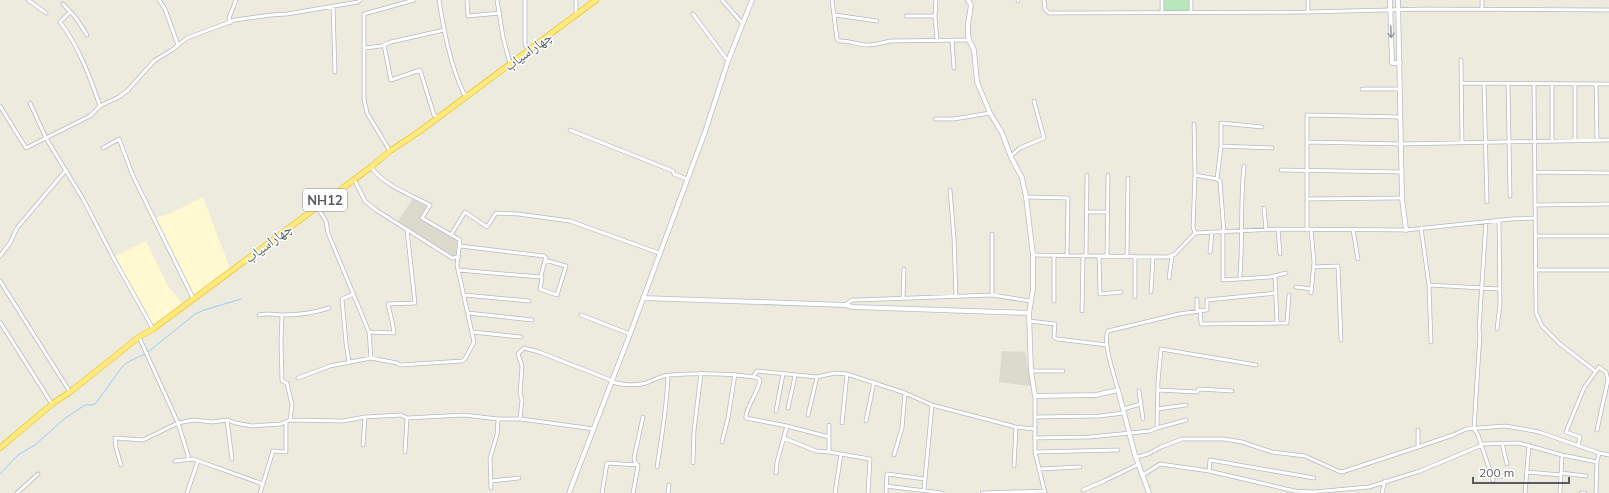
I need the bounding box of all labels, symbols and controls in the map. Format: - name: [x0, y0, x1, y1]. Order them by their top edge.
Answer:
- one-way arrow: [1388, 25, 1395, 38]
- street label: چهاراسیاب: [500, 27, 556, 74]
- road number: NH12: [303, 189, 347, 211]
- street label: چهاراسیاب: [241, 219, 295, 267]
- scale bar: [1473, 459, 1569, 485]
- text: 200 m: [1479, 465, 1514, 480]

